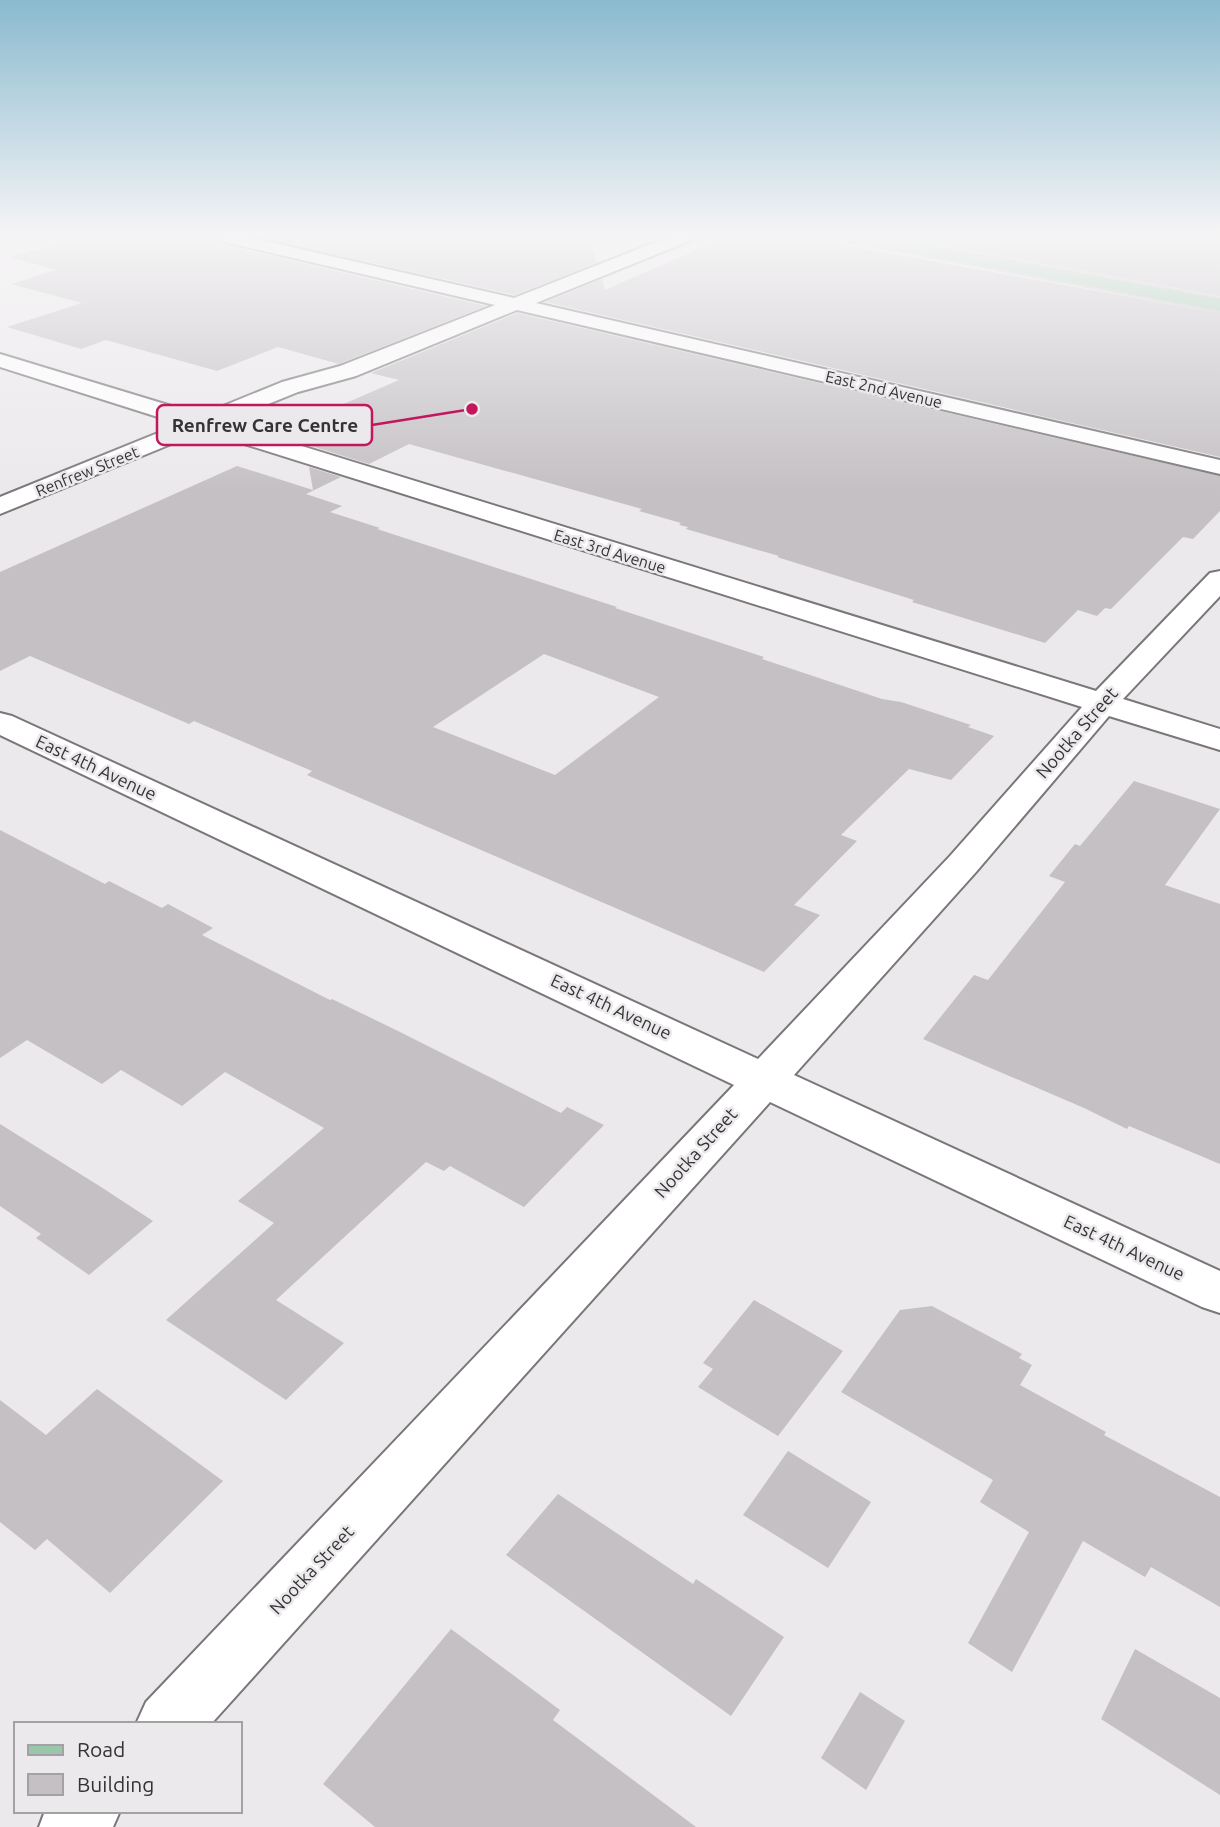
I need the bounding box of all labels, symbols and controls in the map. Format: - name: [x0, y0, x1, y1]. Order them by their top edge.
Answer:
- street label: East 2nd Avenue: [824, 367, 944, 411]
- callout: Renfrew Care Centre: [157, 405, 372, 445]
- text: Renfrew Care Centre: [172, 414, 358, 436]
- street label: Renfrew Street: [33, 442, 142, 500]
- street label: East 3rd Avenue: [552, 525, 668, 577]
- street label: Nootka Street: [1031, 683, 1121, 782]
- street label: East 4th Avenue: [33, 730, 160, 804]
- street label: East 4th Avenue: [548, 969, 675, 1043]
- street label: Nootka Street: [650, 1103, 741, 1201]
- street label: East 4th Avenue: [1061, 1210, 1188, 1284]
- street label: Nootka Street: [265, 1521, 357, 1618]
- legend: [14, 1722, 242, 1813]
- text: Road: [77, 1737, 125, 1761]
- text: Building: [77, 1772, 154, 1796]

